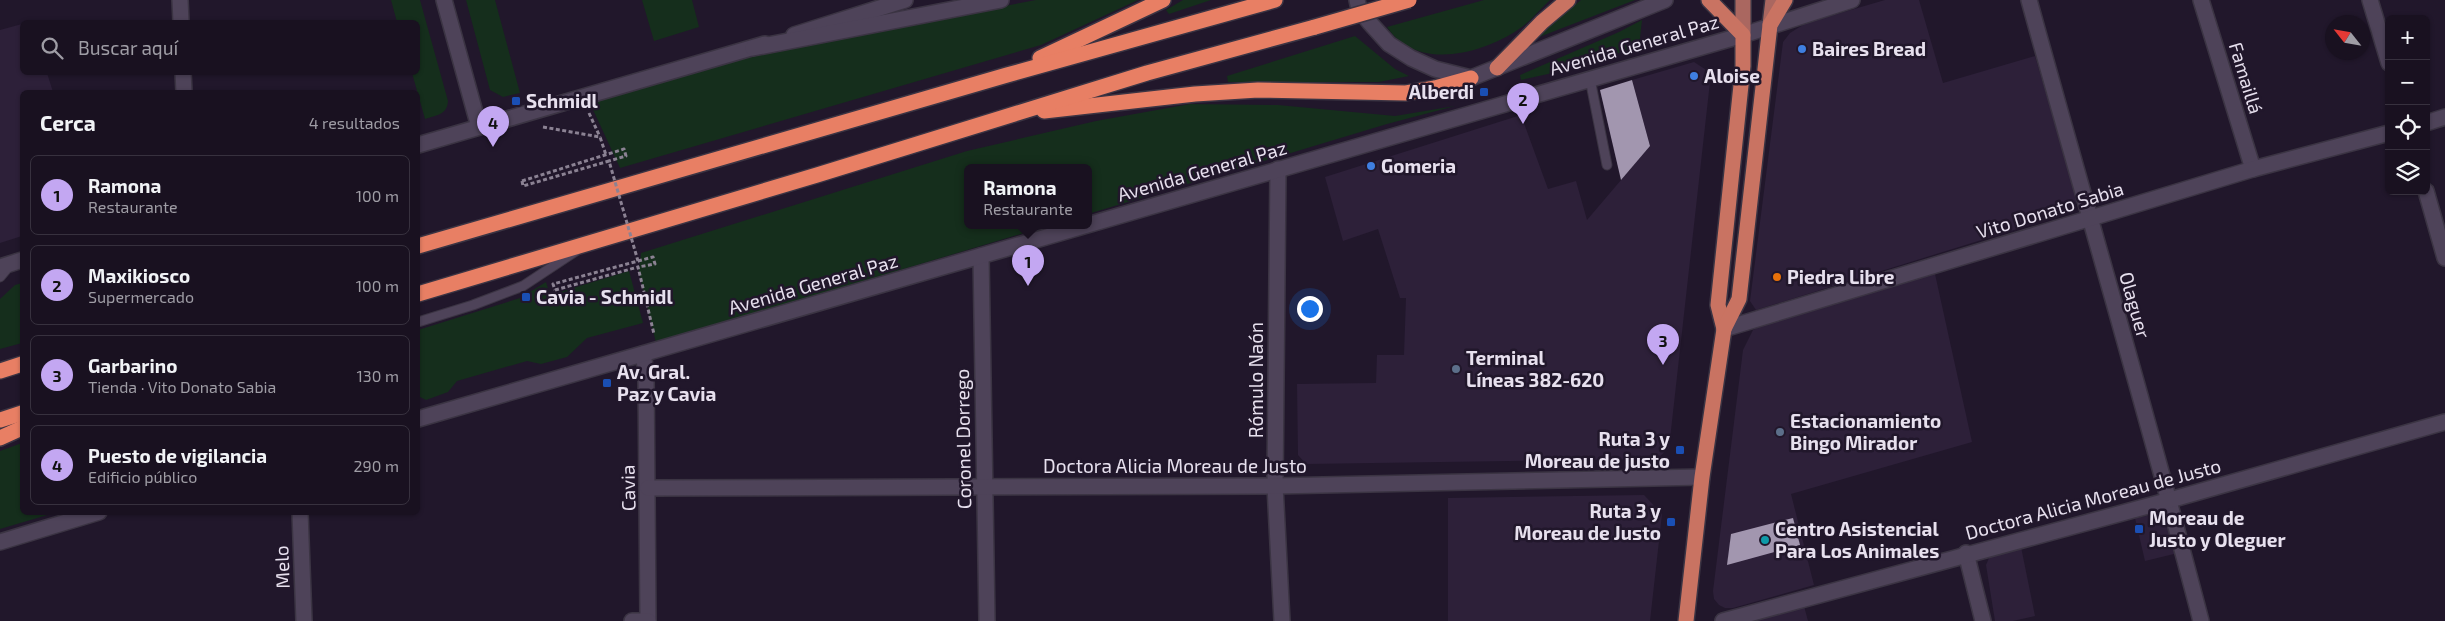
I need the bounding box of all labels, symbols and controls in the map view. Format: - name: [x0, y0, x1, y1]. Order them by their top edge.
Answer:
- street label: Avenida General Paz: [1547, 9, 1721, 80]
- north arrow: [2325, 15, 2370, 60]
- map controls: [2385, 15, 2430, 195]
- button: +: [2385, 15, 2430, 60]
- search box: [20, 20, 420, 75]
- icon: search: [38, 34, 66, 62]
- text: Buscar aquí: [78, 36, 178, 59]
- place label: Baires Bread: [1812, 37, 1926, 60]
- street label: Famaillá: [2225, 39, 2268, 116]
- marker: Baires Bread: [1796, 43, 1808, 55]
- button: −: [2385, 60, 2430, 105]
- place label: Aloise: [1704, 64, 1760, 87]
- marker: Aloise: [1688, 70, 1700, 82]
- place label: Alberdi: [1409, 80, 1474, 103]
- pin: 2: [1507, 83, 1539, 124]
- marker: Alberdi: [1478, 86, 1490, 98]
- place label: Schmidl: [526, 89, 599, 112]
- marker: Schmidl: [510, 95, 522, 107]
- button: locate: [2385, 105, 2430, 150]
- pin: 4: [477, 106, 509, 147]
- text: Cerca: [40, 110, 96, 135]
- text: 4 resultados: [309, 113, 400, 132]
- street label: Avenida General Paz: [1115, 135, 1289, 206]
- button: layers: [2385, 150, 2430, 195]
- place label: Gomeria: [1381, 154, 1456, 177]
- marker: Gomeria: [1365, 160, 1377, 172]
- popup: [964, 164, 1092, 229]
- text: Ramona: [88, 174, 161, 197]
- text: Ramona: [983, 176, 1056, 199]
- street label: Vito Donato Sabia: [1973, 176, 2126, 243]
- text: 1: [54, 186, 60, 205]
- text: 100 m: [356, 186, 399, 205]
- text: Restaurante: [88, 197, 178, 216]
- text: Restaurante: [983, 199, 1073, 218]
- pin: 1: [1012, 245, 1044, 286]
- street label: Avenida General Paz: [726, 248, 900, 319]
- text: Maxikiosco: [88, 264, 190, 287]
- place label: Piedra Libre: [1787, 265, 1895, 288]
- street label: Olaguer: [2115, 269, 2156, 341]
- marker: Piedra Libre: [1771, 271, 1783, 283]
- text: 2: [52, 276, 62, 295]
- text: 100 m: [356, 276, 399, 295]
- place label: Cavia - Schmidl: [536, 285, 673, 308]
- text: Supermercado: [88, 287, 194, 306]
- marker: Cavia - Schmidl: [520, 291, 532, 303]
- your location: [1297, 296, 1323, 322]
- street label: Rómulo Naón: [1244, 322, 1267, 438]
- pin: 3: [1647, 324, 1679, 365]
- place label: Terminal Líneas 382-620: [1466, 346, 1604, 391]
- text: Garbarino: [88, 354, 177, 377]
- place label: Av. Gral. Paz y Cavia: [617, 360, 716, 406]
- marker: Terminal Líneas 382-620: [1450, 363, 1462, 375]
- text: 3: [52, 366, 62, 385]
- text: 130 m: [357, 366, 399, 385]
- street label: Coronel Dorrego: [950, 369, 975, 509]
- text: Tienda · Vito Donato Sabia: [88, 377, 276, 396]
- marker: Av. Gral. Paz y Cavia: [601, 377, 613, 389]
- place label: Estacionamiento Bingo Mirador: [1790, 409, 1941, 454]
- marker: Estacionamiento Bingo Mirador: [1774, 426, 1786, 438]
- place label: Ruta 3 y Moreau de justo: [1525, 427, 1670, 472]
- text: Puesto de vigilancia: [88, 444, 267, 467]
- marker: Ruta 3 y Moreau de justo: [1674, 444, 1686, 456]
- street label: Doctora Alicia Moreau de Justo: [1962, 453, 2223, 544]
- street label: Doctora Alicia Moreau de Justo: [1043, 454, 1307, 477]
- text: 4: [52, 456, 62, 475]
- text: 290 m: [354, 456, 399, 475]
- street label: Cavia: [616, 465, 639, 511]
- text: Edificio público: [88, 467, 197, 486]
- place label: Ruta 3 y Moreau de Justo: [1514, 499, 1661, 544]
- place label: Moreau de Justo y Oleguer: [2149, 506, 2286, 552]
- marker: Ruta 3 y Moreau de Justo: [1665, 516, 1677, 528]
- place label: Centro Asistencial Para Los Animales: [1775, 517, 1939, 562]
- marker: Moreau de Justo y Oleguer: [2133, 523, 2145, 535]
- marker: Centro Asistencial Para Los Animales: [1759, 534, 1771, 546]
- street label: Melo: [269, 545, 294, 589]

